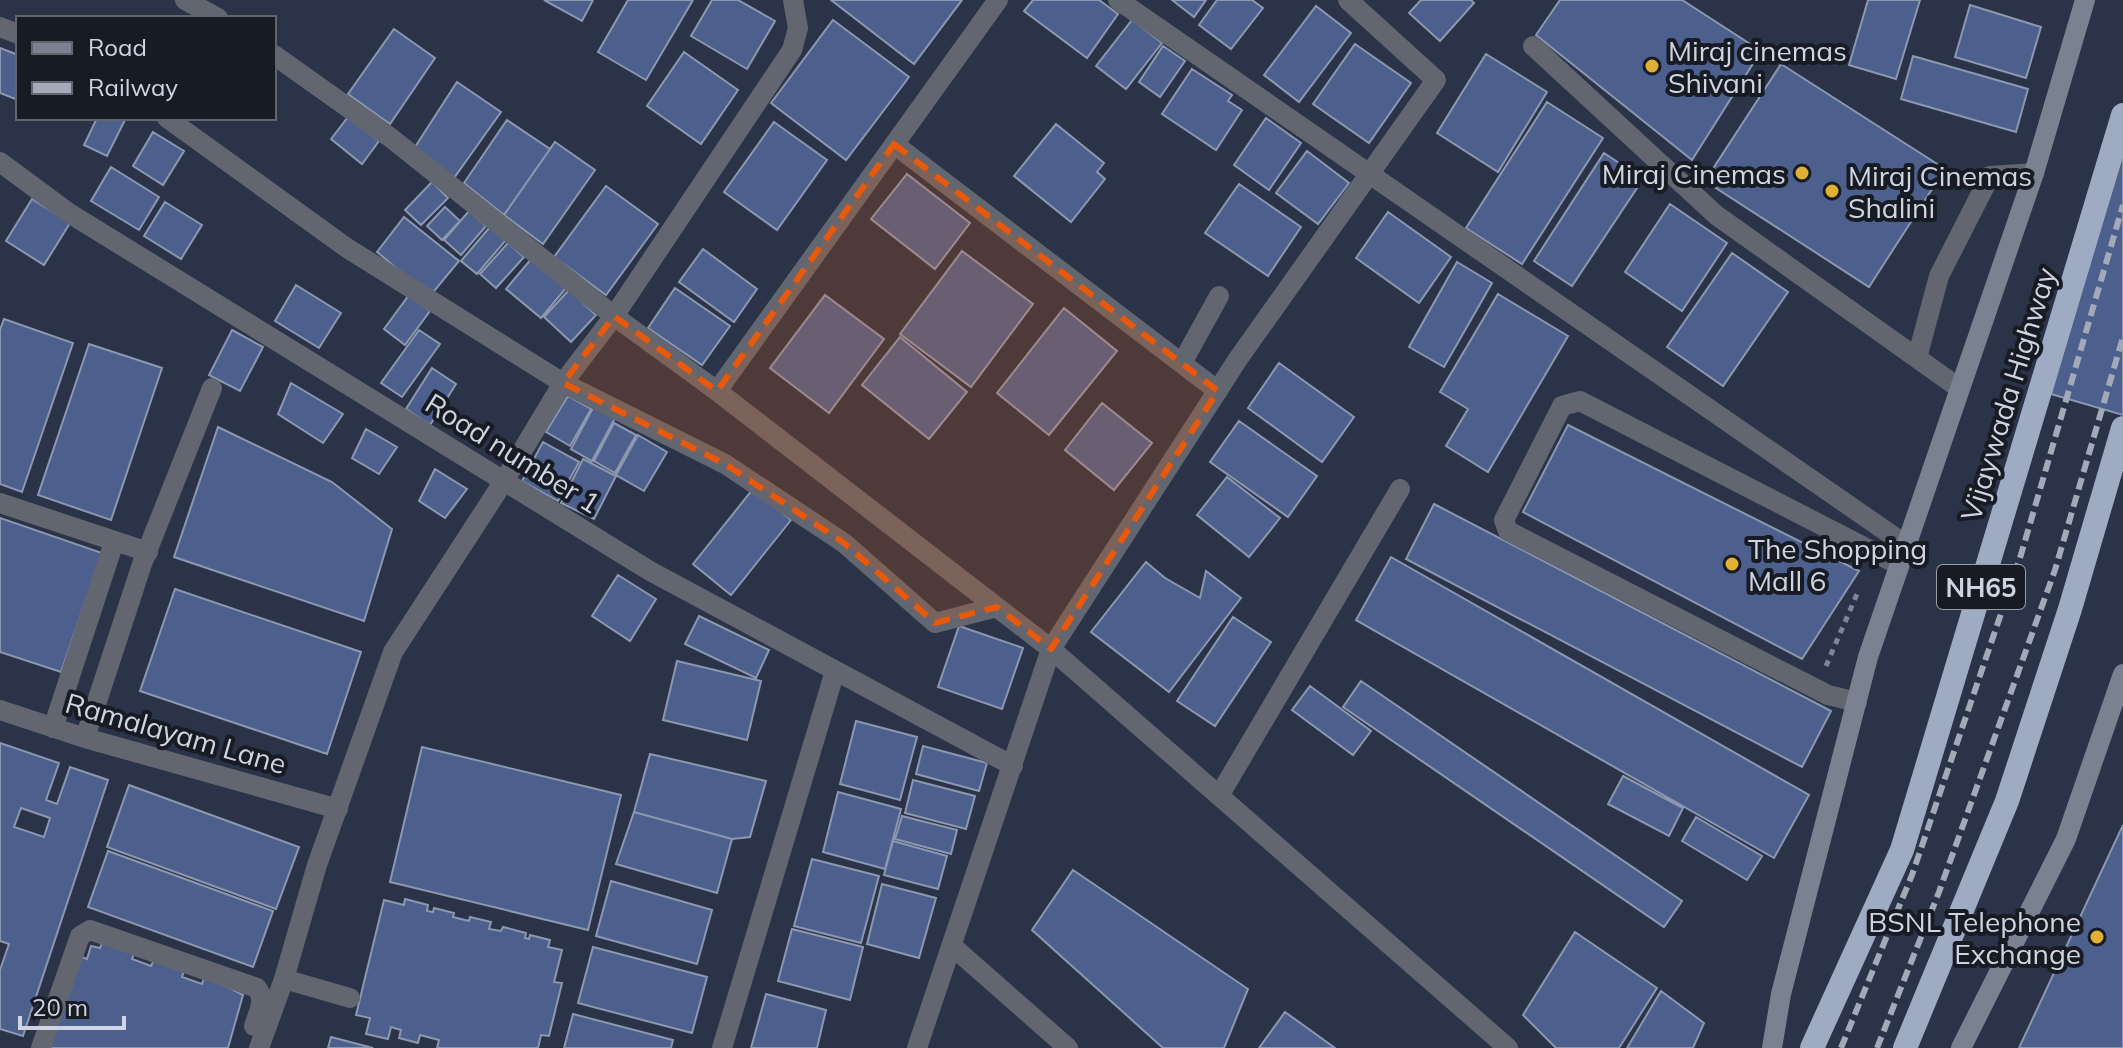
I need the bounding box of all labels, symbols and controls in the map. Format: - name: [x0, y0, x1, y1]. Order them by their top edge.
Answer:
- legend: [16, 16, 276, 120]
- text: Road: [88, 32, 147, 62]
- place label: Miraj cinemas Shivani: [1668, 33, 1847, 100]
- marker: Miraj cinemas Shivani: [1643, 57, 1661, 75]
- text: Railway: [88, 72, 178, 102]
- place label: Miraj Cinemas: [1602, 156, 1786, 191]
- place label: Miraj Cinemas Shalini: [1848, 158, 2032, 225]
- marker: Miraj Cinemas: [1793, 164, 1811, 182]
- marker: Miraj Cinemas Shalini: [1823, 182, 1841, 200]
- street label: Vijaywada Highway: [1953, 263, 2063, 525]
- street label: Road number 1: [419, 385, 607, 521]
- place label: The Shopping Mall 6: [1748, 531, 1927, 598]
- marker: The Shopping Mall 6: [1723, 555, 1741, 573]
- road number: NH65: [1937, 565, 2025, 609]
- street label: Ramalayam Lane: [62, 685, 290, 781]
- place label: BSNL Telephone Exchange: [1868, 904, 2081, 971]
- marker: BSNL Telephone Exchange: [2088, 928, 2106, 946]
- scale bar: [20, 980, 124, 1030]
- text: 20 m: [32, 992, 88, 1022]

